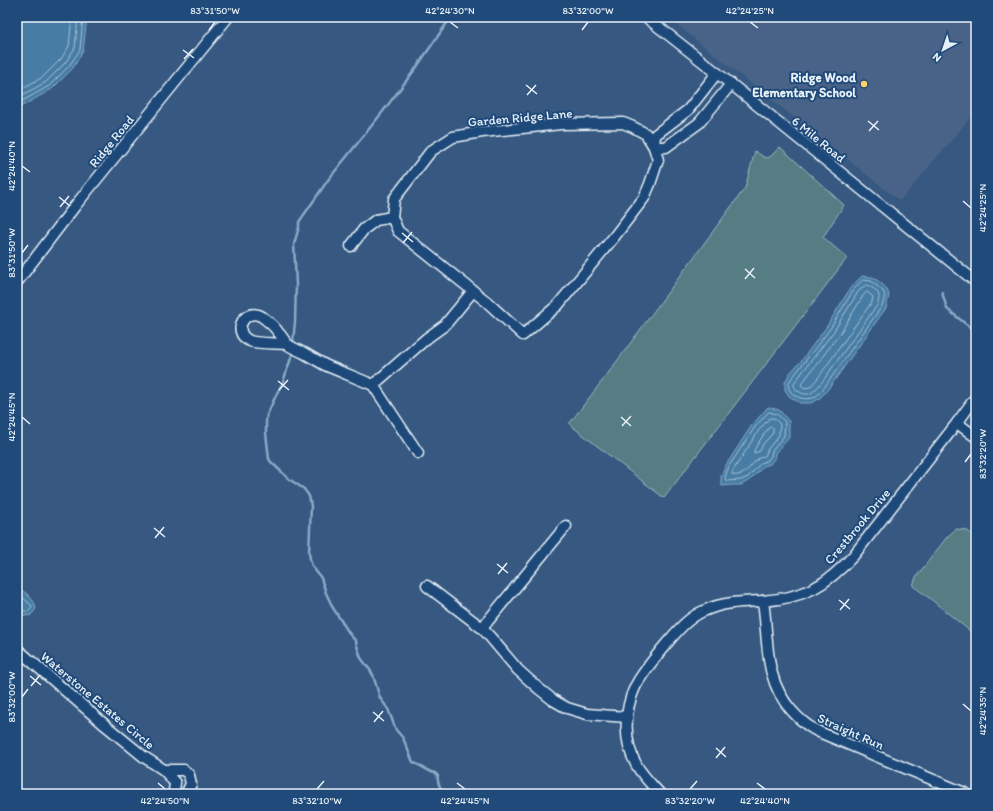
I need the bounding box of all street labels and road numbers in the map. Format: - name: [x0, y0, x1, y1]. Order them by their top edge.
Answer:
- street label: Garden Ridge Lane: [467, 105, 573, 130]
- street label: Ridge Road: [86, 112, 137, 170]
- street label: 6 Mile Road: [789, 113, 849, 166]
- street label: Crestbrook Drive: [821, 485, 893, 567]
- street label: Waterstone Estates Circle: [38, 649, 157, 752]
- street label: Straight Run: [815, 710, 887, 753]

